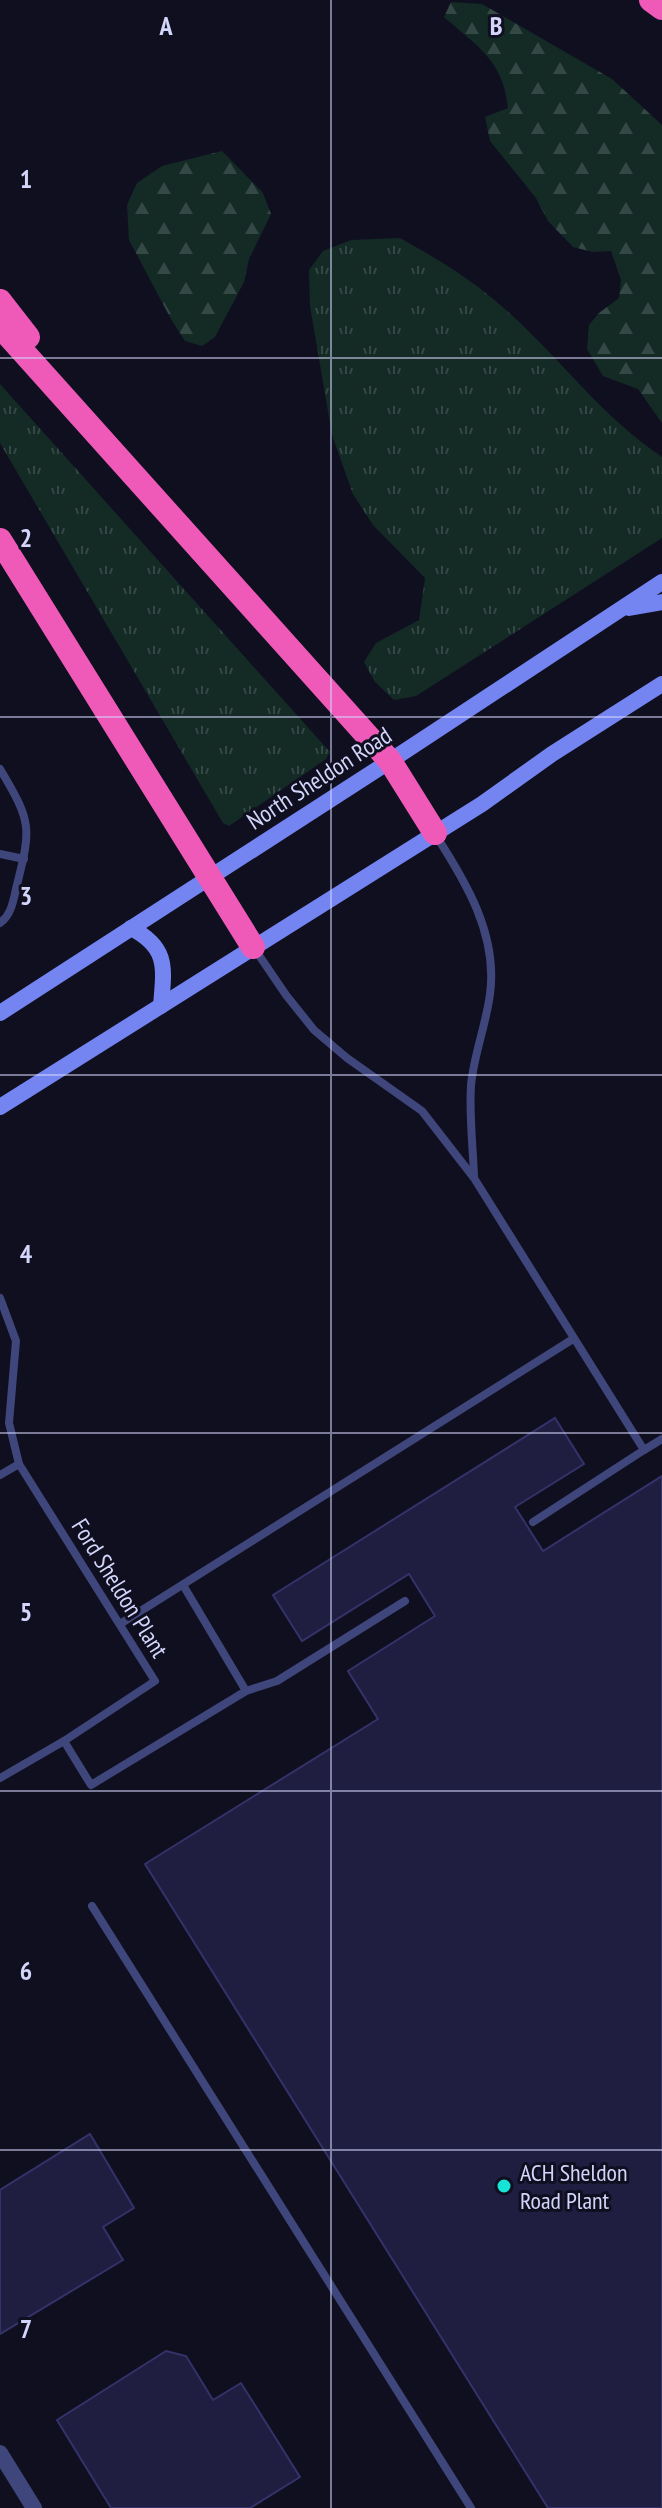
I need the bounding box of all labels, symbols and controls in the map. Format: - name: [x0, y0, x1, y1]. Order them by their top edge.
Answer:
- text: A: [158, 9, 173, 42]
- text: B: [490, 9, 503, 42]
- text: 1: [20, 162, 32, 195]
- text: 2: [20, 521, 32, 554]
- street label: North Sheldon Road: [241, 720, 397, 836]
- text: 3: [20, 879, 32, 912]
- text: 4: [20, 1237, 33, 1270]
- street label: Ford Sheldon Plant: [65, 1513, 175, 1664]
- text: 5: [20, 1595, 32, 1628]
- text: 6: [20, 1954, 32, 1987]
- place label: ACH Sheldon Road Plant: [520, 2157, 627, 2216]
- marker: ACH Sheldon Road Plant: [495, 2177, 513, 2195]
- text: 7: [20, 2312, 32, 2345]

